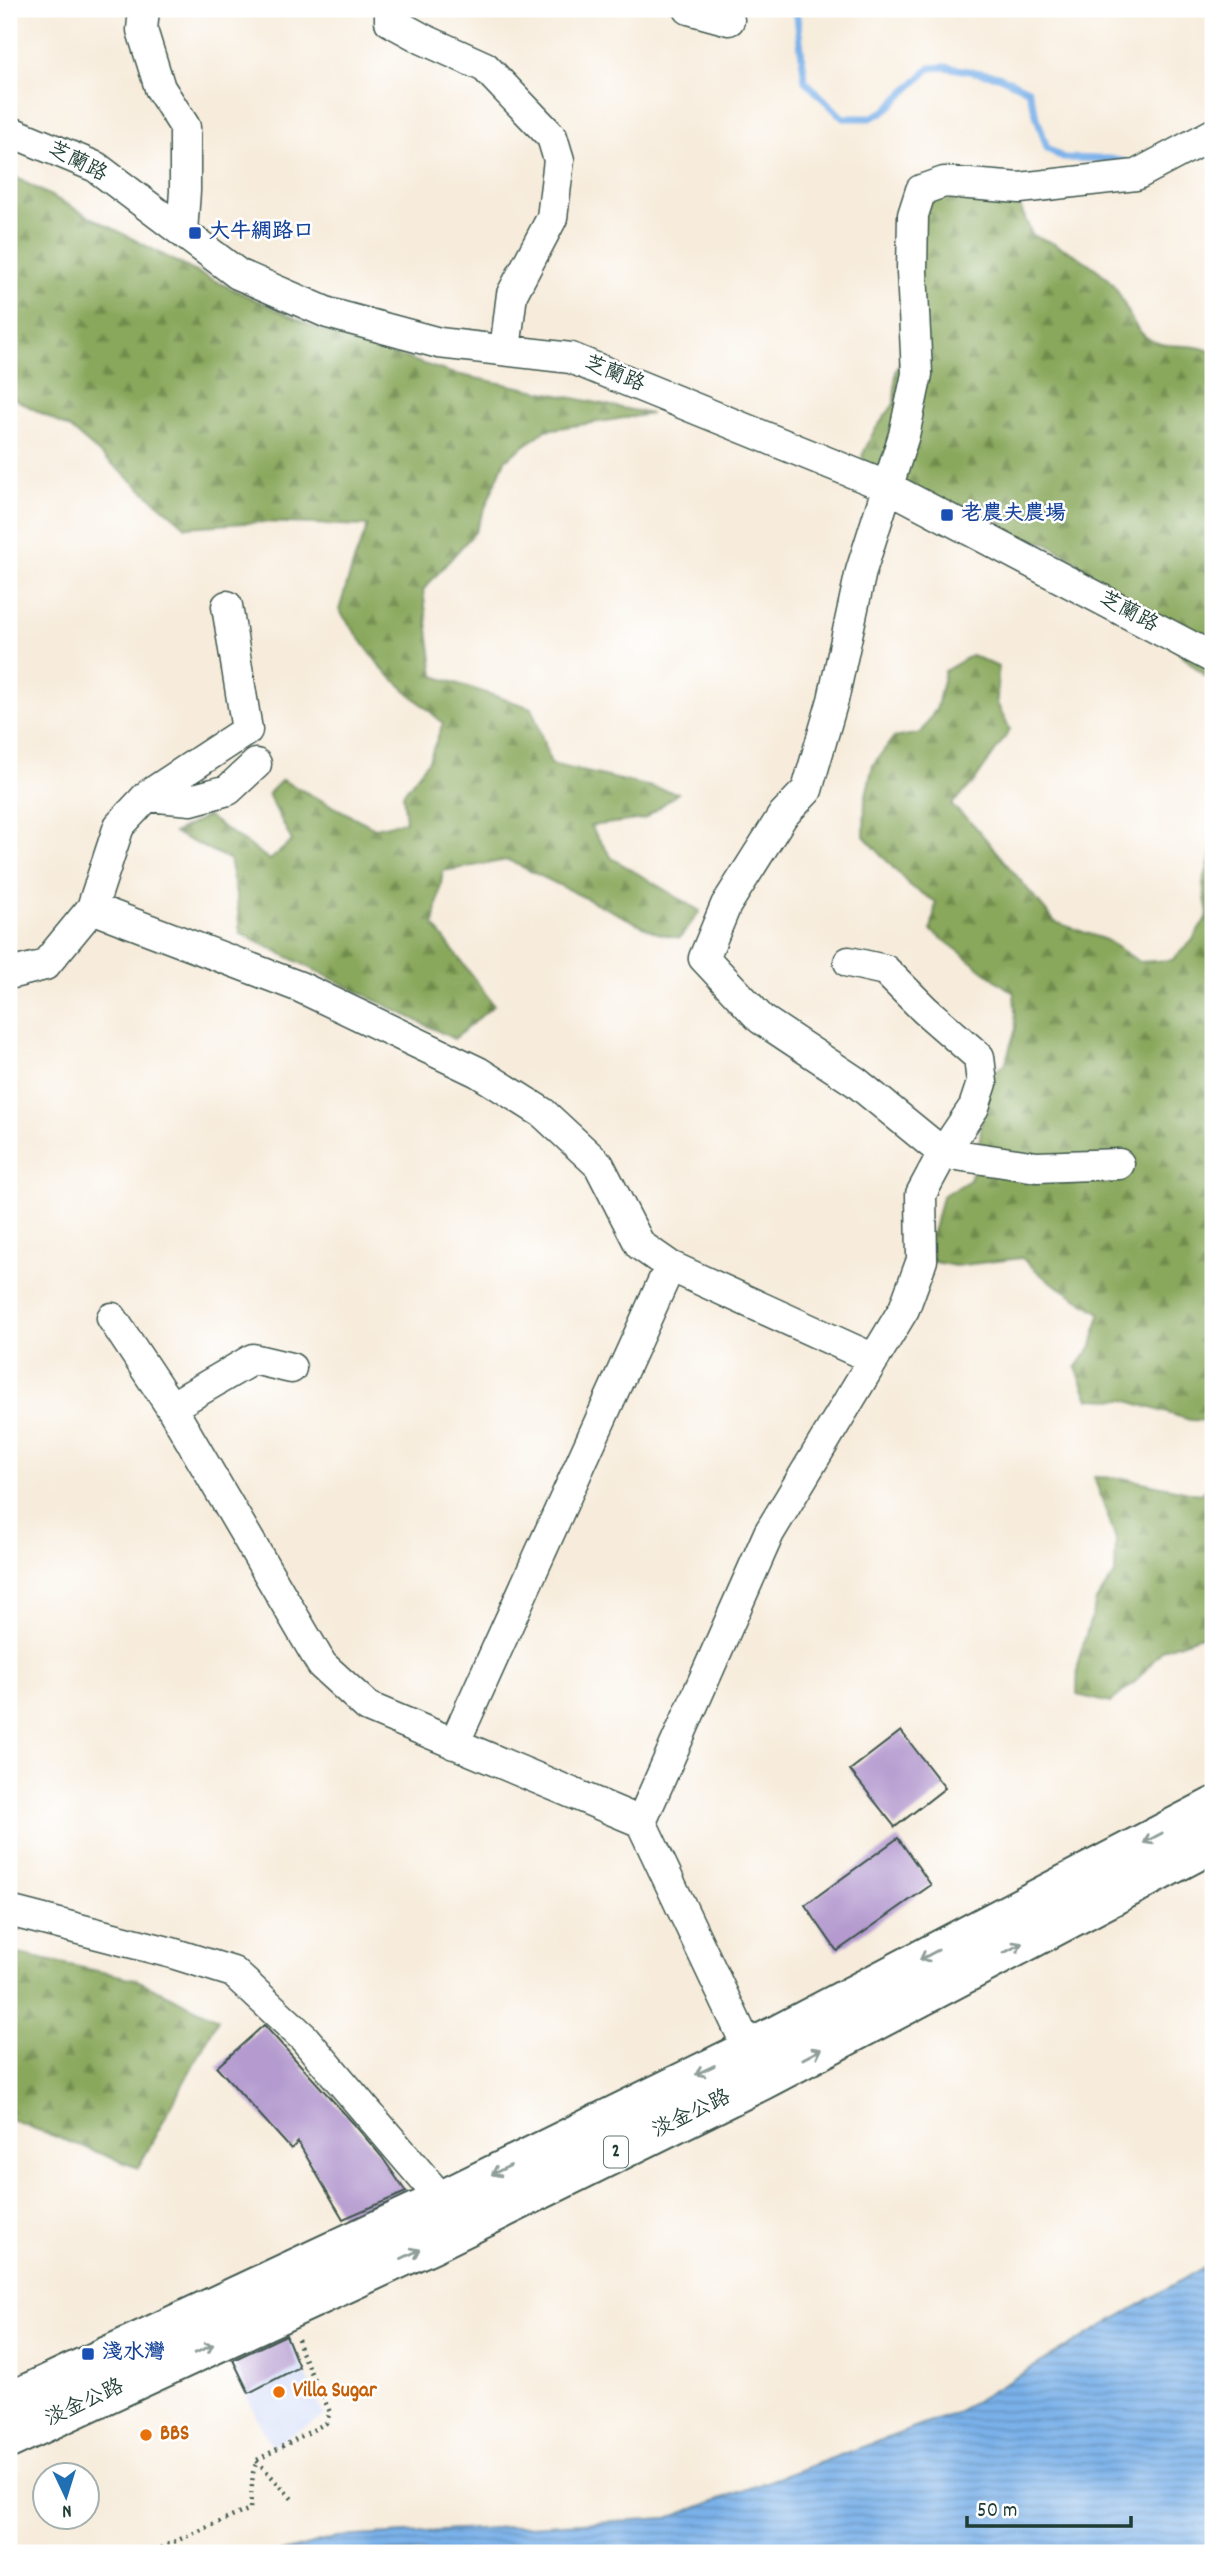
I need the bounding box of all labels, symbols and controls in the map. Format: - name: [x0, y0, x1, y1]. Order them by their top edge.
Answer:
- street label: 芝蘭路: [42, 135, 112, 191]
- place label: 大牛綢路口: [209, 218, 314, 248]
- marker: 大牛綢路口: [187, 225, 203, 241]
- street label: 芝蘭路: [579, 349, 649, 401]
- place label: 老農夫農場: [961, 500, 1066, 530]
- marker: 老農夫農場: [939, 507, 955, 523]
- street label: 芝蘭路: [1093, 585, 1163, 641]
- one-way arrow: [1143, 1832, 1164, 1846]
- one-way arrow: [1002, 1941, 1023, 1955]
- one-way arrow: [919, 1949, 940, 1962]
- one-way arrow: [801, 2047, 822, 2061]
- one-way arrow: [695, 2064, 716, 2078]
- street label: 淡金公路: [648, 2083, 736, 2147]
- road number: 2: [604, 2136, 628, 2168]
- one-way arrow: [491, 2164, 512, 2178]
- one-way arrow: [400, 2247, 421, 2260]
- place label: 淺水灣: [102, 2339, 165, 2369]
- one-way arrow: [193, 2342, 214, 2355]
- marker: 淺水灣: [80, 2346, 96, 2362]
- street label: 淡金公路: [41, 2373, 129, 2435]
- place label: Villa Sugar: [293, 2377, 378, 2407]
- marker: Villa Sugar: [271, 2384, 287, 2400]
- place label: BBS: [160, 2420, 189, 2450]
- marker: BBS: [138, 2427, 154, 2443]
- north arrow: [32, 2460, 102, 2530]
- scale bar: [967, 2485, 1131, 2529]
- text: N: [61, 2496, 73, 2523]
- text: 50 m: [977, 2497, 1017, 2527]

